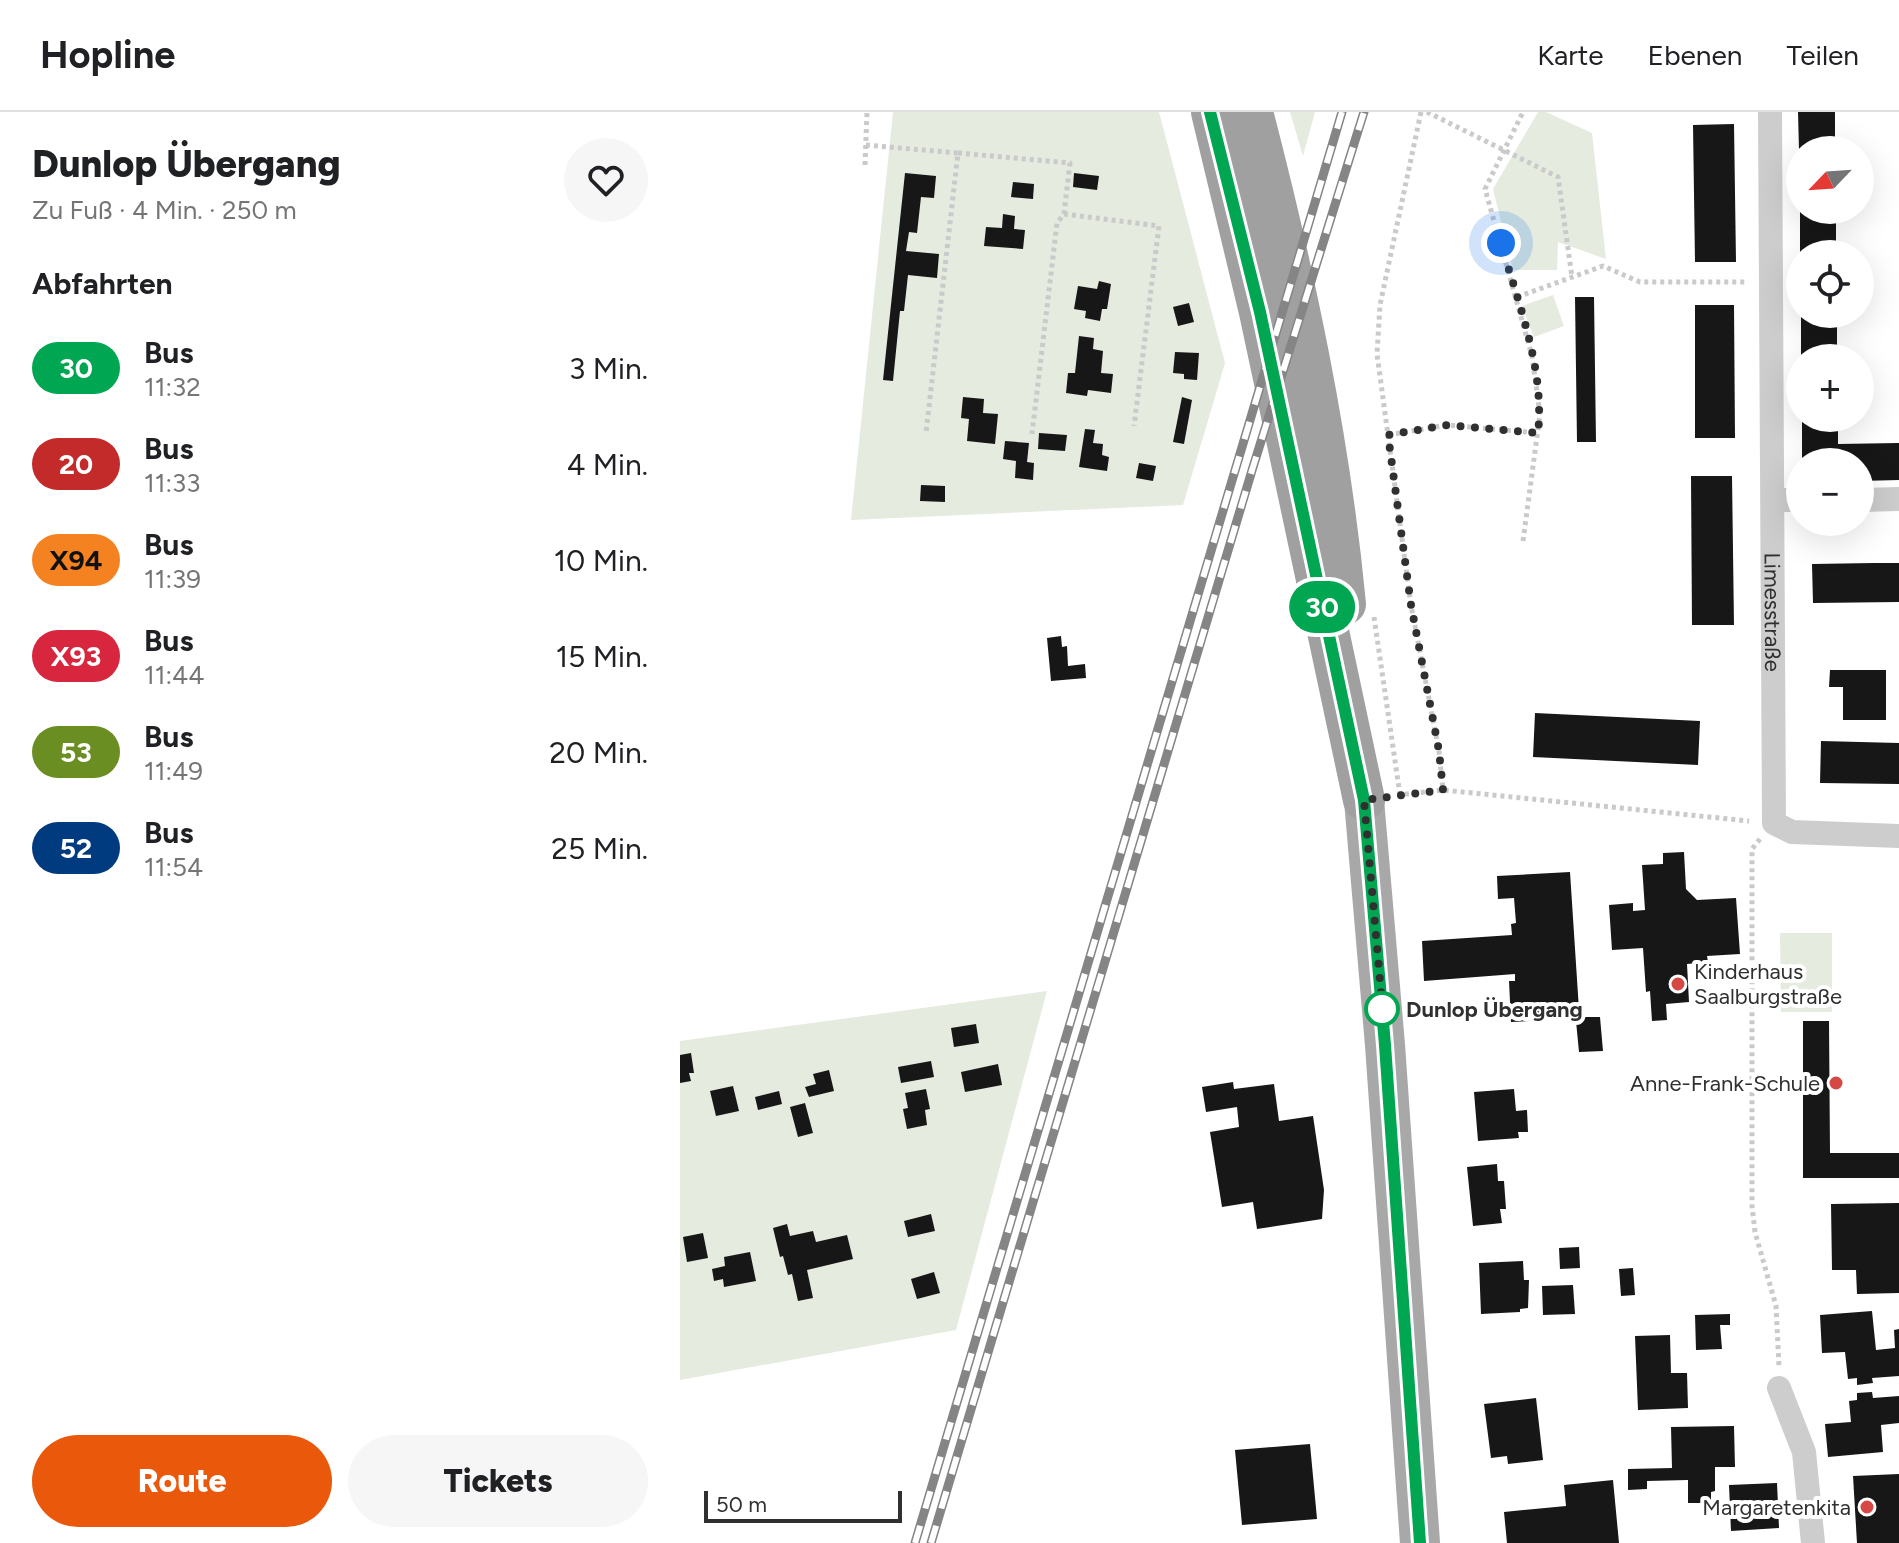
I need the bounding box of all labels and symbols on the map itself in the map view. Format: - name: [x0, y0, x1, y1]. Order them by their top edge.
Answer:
- north arrow: [1786, 136, 1874, 224]
- your location: [1481, 223, 1521, 263]
- street label: Limesstraße: [1758, 552, 1786, 672]
- line badge: 30: [1286, 581, 1358, 633]
- place label: Kinderhaus Saalburgstraße: [1694, 958, 1842, 1010]
- marker: Kinderhaus Saalburgstraße: [1669, 975, 1687, 993]
- marker: Dunlop Übergang: [1365, 992, 1399, 1026]
- place label: Dunlop Übergang: [1406, 996, 1583, 1023]
- place label: Anne-Frank-Schule: [1630, 1070, 1820, 1097]
- marker: Anne-Frank-Schule: [1827, 1074, 1845, 1092]
- scale bar: [704, 1487, 902, 1523]
- place label: Margaretenkita: [1702, 1494, 1851, 1521]
- marker: Margaretenkita: [1858, 1498, 1876, 1516]

